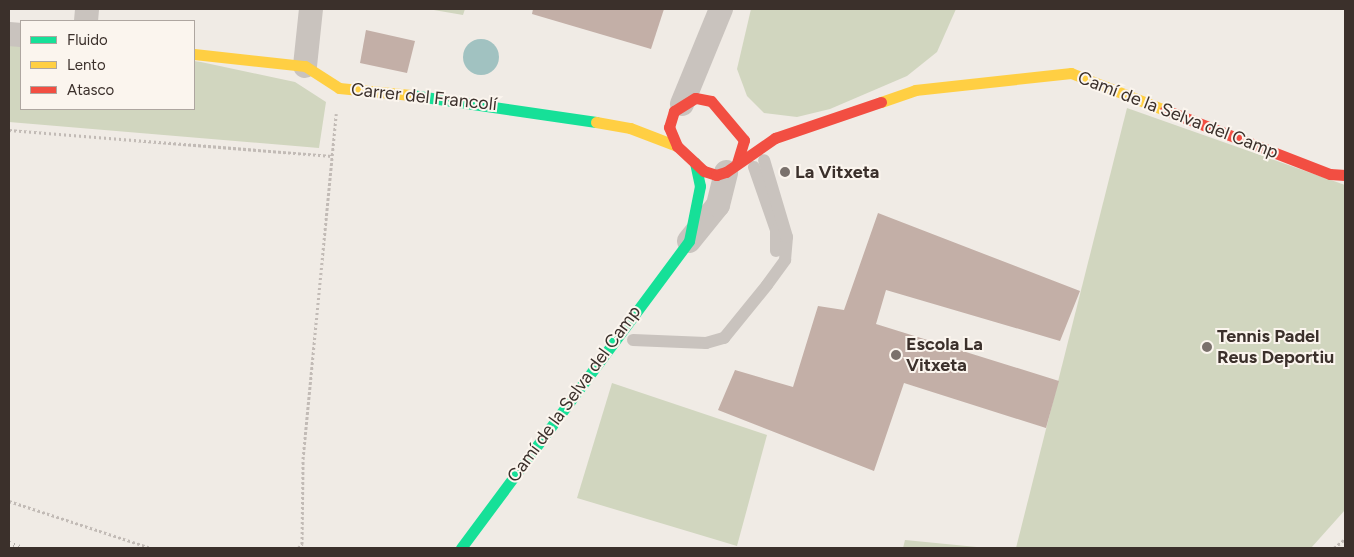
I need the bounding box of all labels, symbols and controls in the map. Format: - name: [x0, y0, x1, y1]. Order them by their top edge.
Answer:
- legend: [20, 20, 195, 110]
- text: Fluido: [67, 31, 108, 49]
- text: Lento: [67, 56, 106, 74]
- street label: Camí de la Selva del Camp: [1075, 67, 1281, 163]
- street label: Carrer del Francolí: [350, 79, 498, 115]
- text: Atasco: [67, 81, 114, 99]
- place label: La Vitxeta: [795, 161, 879, 183]
- marker: La Vitxeta: [779, 166, 791, 178]
- street label: Camí de la Selva del Camp: [503, 301, 645, 487]
- place label: Tennis Padel Reus Deportiu: [1217, 326, 1334, 368]
- place label: Escola La Vitxeta: [906, 334, 983, 376]
- marker: Tennis Padel Reus Deportiu: [1201, 341, 1213, 353]
- marker: Escola La Vitxeta: [890, 349, 902, 361]

